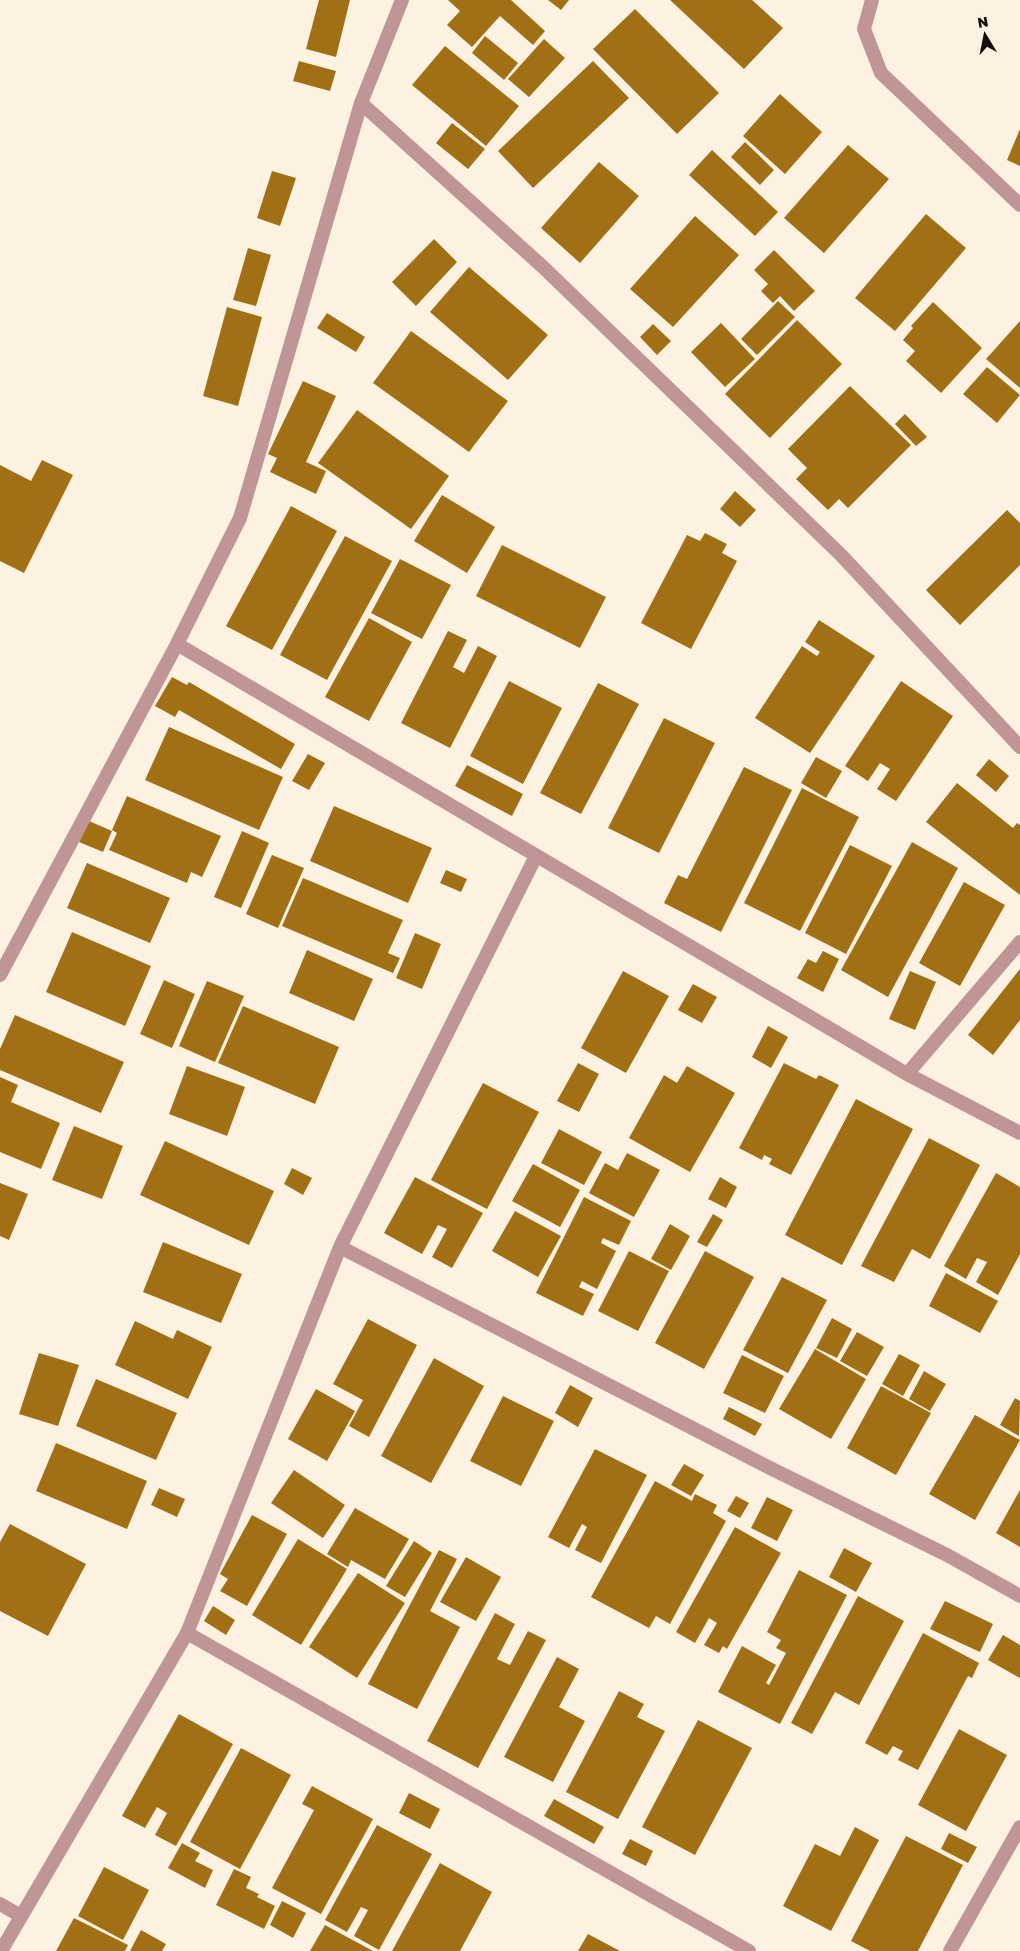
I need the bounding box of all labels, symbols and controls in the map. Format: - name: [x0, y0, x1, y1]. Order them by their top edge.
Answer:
- north arrow: [960, 10, 1010, 60]
- text: N: [976, 12, 989, 31]

